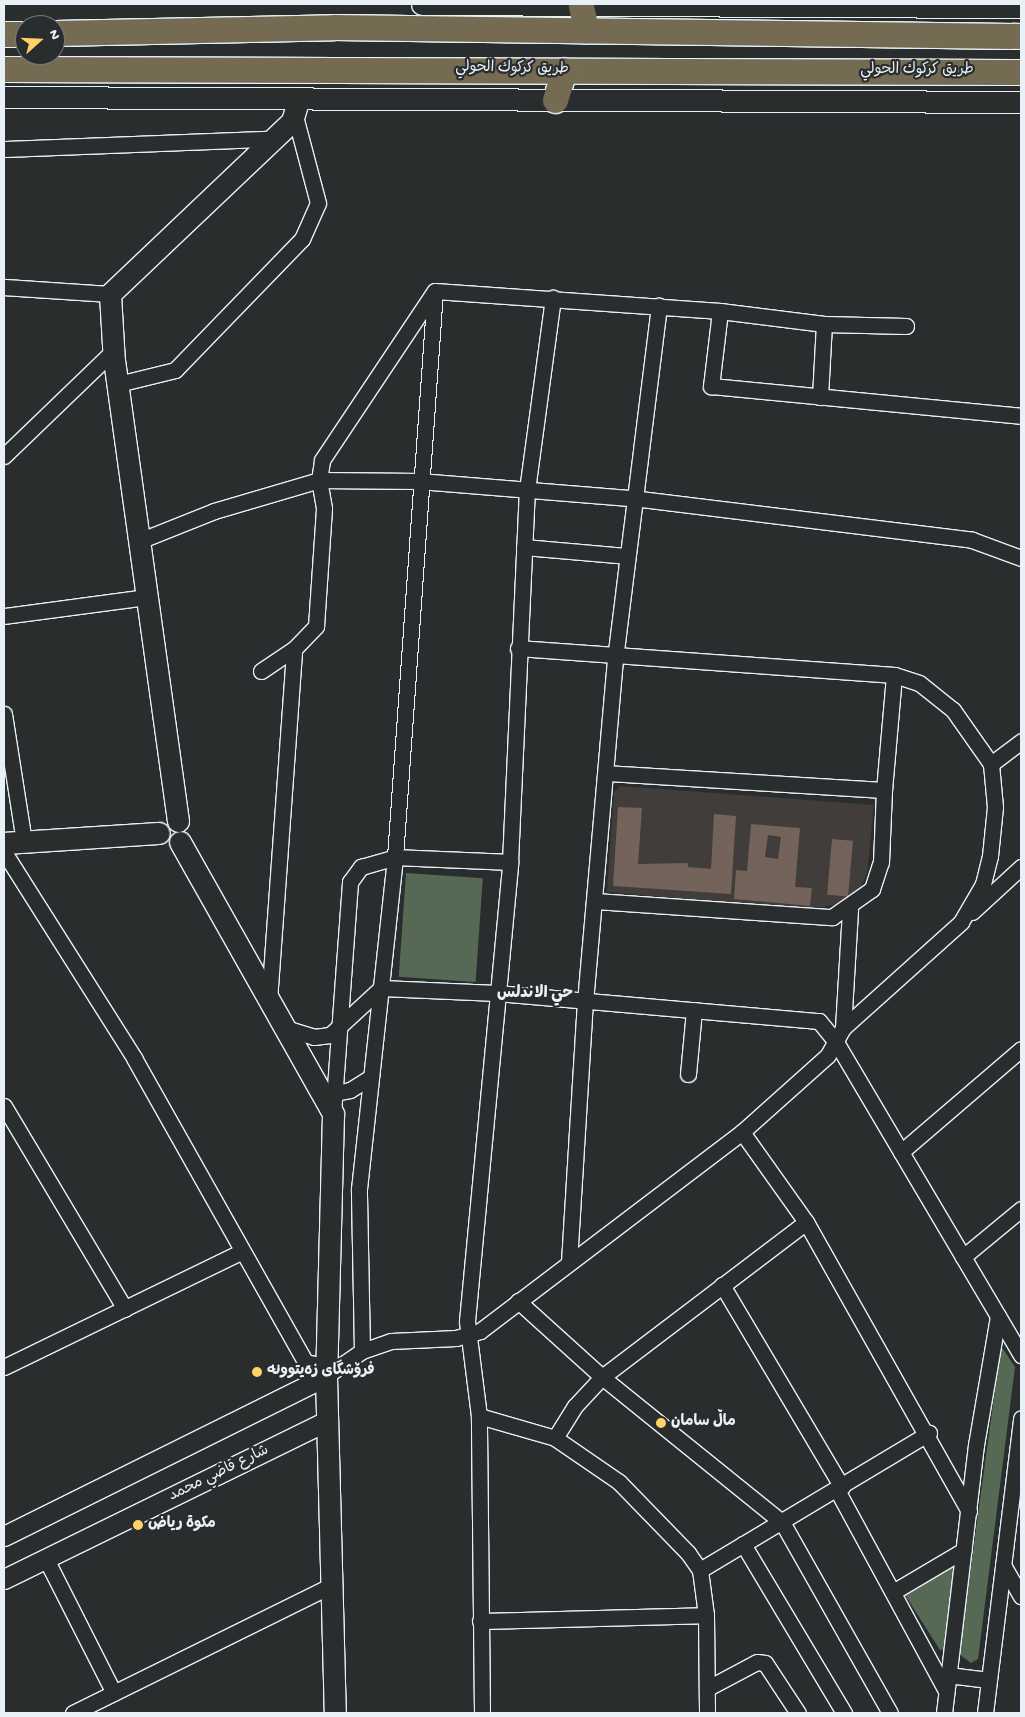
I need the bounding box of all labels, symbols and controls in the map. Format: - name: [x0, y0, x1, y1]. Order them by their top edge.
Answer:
- north arrow: [15, 15, 65, 65]
- text: N: [44, 28, 63, 42]
- street label: طريق كركوك الحولي: [455, 59, 569, 79]
- street label: طريق كركوك الحولي: [860, 62, 974, 80]
- district label: حي الاندلس: [497, 985, 573, 1005]
- place label: فرۆشگای زەیتوونە: [267, 1363, 375, 1381]
- marker: فرۆشگای زەیتوونە: [251, 1366, 263, 1378]
- place label: ماڵ سامان: [671, 1414, 736, 1432]
- marker: ماڵ سامان: [655, 1417, 667, 1429]
- street label: شارع قاضي محمد: [166, 1442, 272, 1506]
- place label: مكوة رياض: [148, 1516, 216, 1534]
- marker: مكوة رياض: [132, 1519, 144, 1531]

